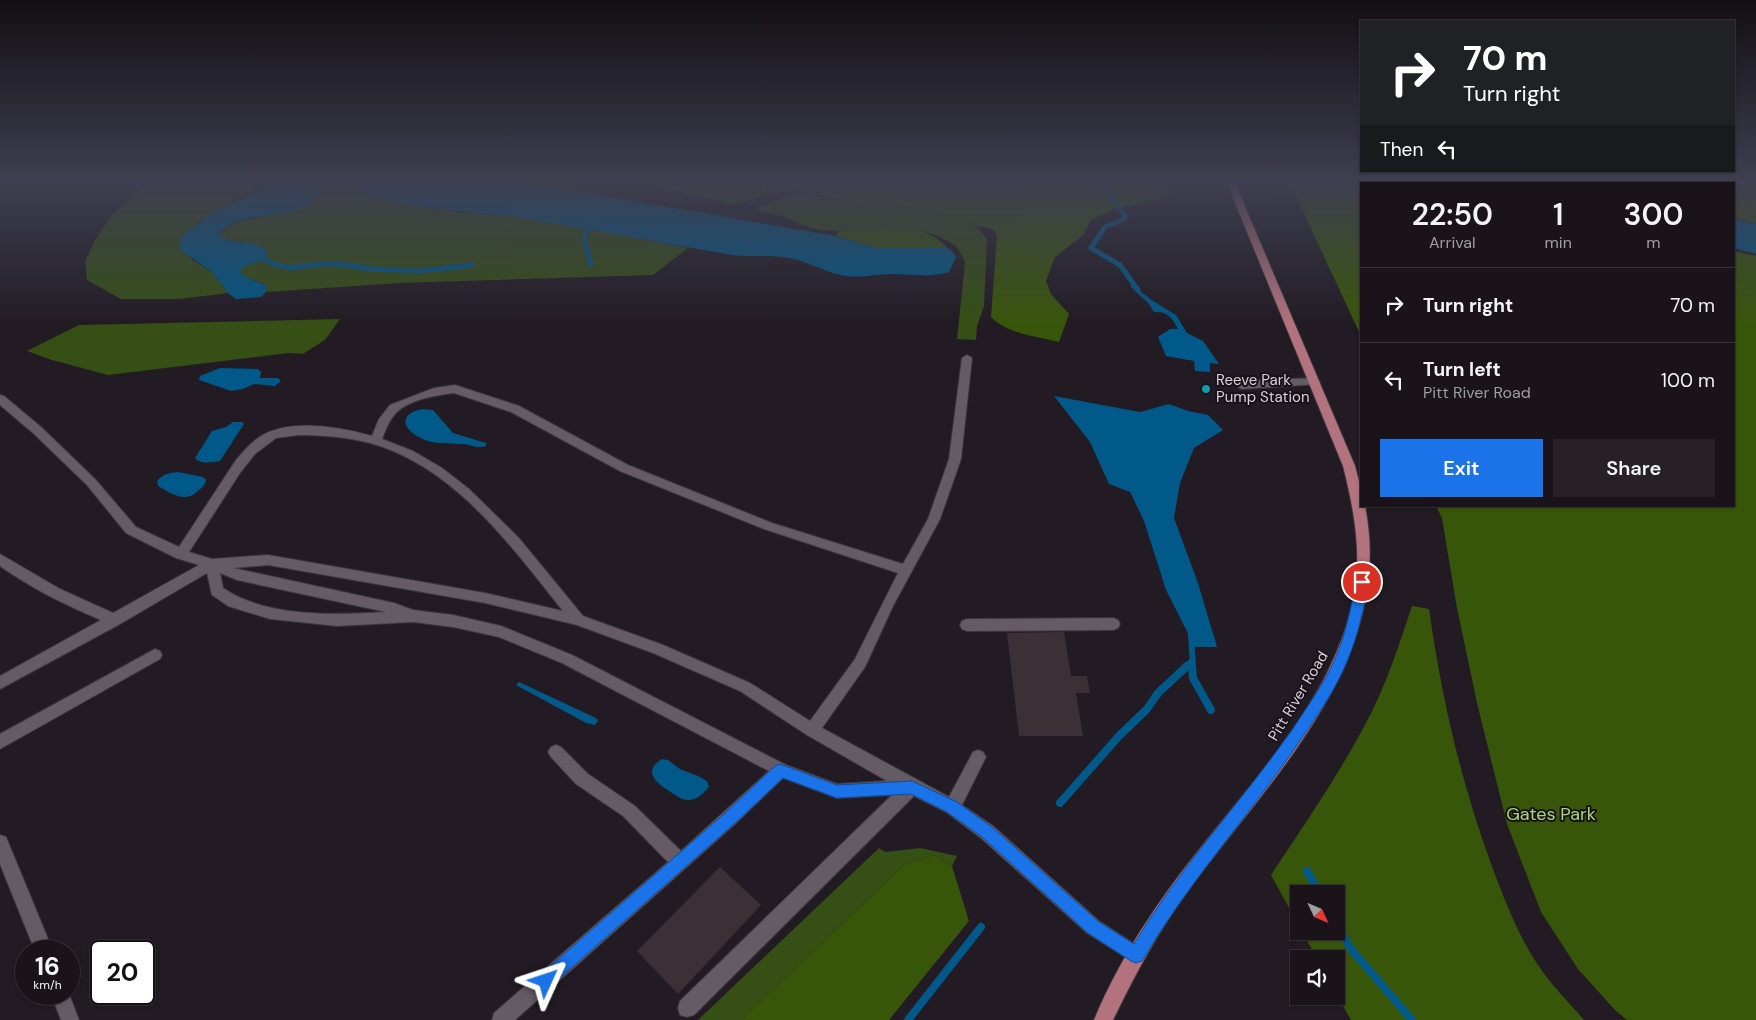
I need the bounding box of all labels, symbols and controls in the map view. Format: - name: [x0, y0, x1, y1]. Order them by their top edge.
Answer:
- text: 70 m: [1463, 35, 1547, 81]
- icon: right: [1380, 40, 1445, 105]
- text: Turn right: [1463, 79, 1560, 108]
- icon: left: [1433, 135, 1461, 163]
- text: Then: [1380, 137, 1423, 162]
- text: 22:50: [1412, 195, 1493, 234]
- text: 1: [1553, 195, 1563, 234]
- text: 300: [1623, 195, 1683, 234]
- text: Arrival: [1429, 232, 1476, 253]
- text: min: [1545, 232, 1572, 253]
- text: m: [1646, 232, 1661, 253]
- icon: right: [1380, 291, 1408, 319]
- text: Turn right: [1423, 293, 1513, 318]
- text: 70 m: [1670, 293, 1715, 318]
- text: Turn left: [1423, 357, 1501, 382]
- icon: left: [1380, 366, 1408, 394]
- text: 100 m: [1661, 368, 1715, 393]
- place label: Reeve Park Pump Station: [1216, 370, 1310, 407]
- text: Pitt River Road: [1423, 382, 1531, 403]
- marker: Reeve Park Pump Station: [1200, 383, 1212, 395]
- button: Exit: [1380, 439, 1543, 497]
- button: Share: [1553, 439, 1715, 497]
- pin: [1341, 561, 1383, 603]
- icon: arrive: [1348, 568, 1376, 596]
- street label: Pitt River Road: [1263, 648, 1333, 744]
- park label: Gates Park: [1506, 802, 1596, 826]
- north arrow: [1290, 885, 1345, 940]
- map controls: [1290, 885, 1345, 1005]
- speed limit sign: 20: [90, 940, 155, 1005]
- text: 16: [35, 950, 60, 983]
- button: sound: [1290, 950, 1345, 1005]
- position arrow: [519, 954, 571, 1006]
- text: km/h: [33, 977, 62, 993]

